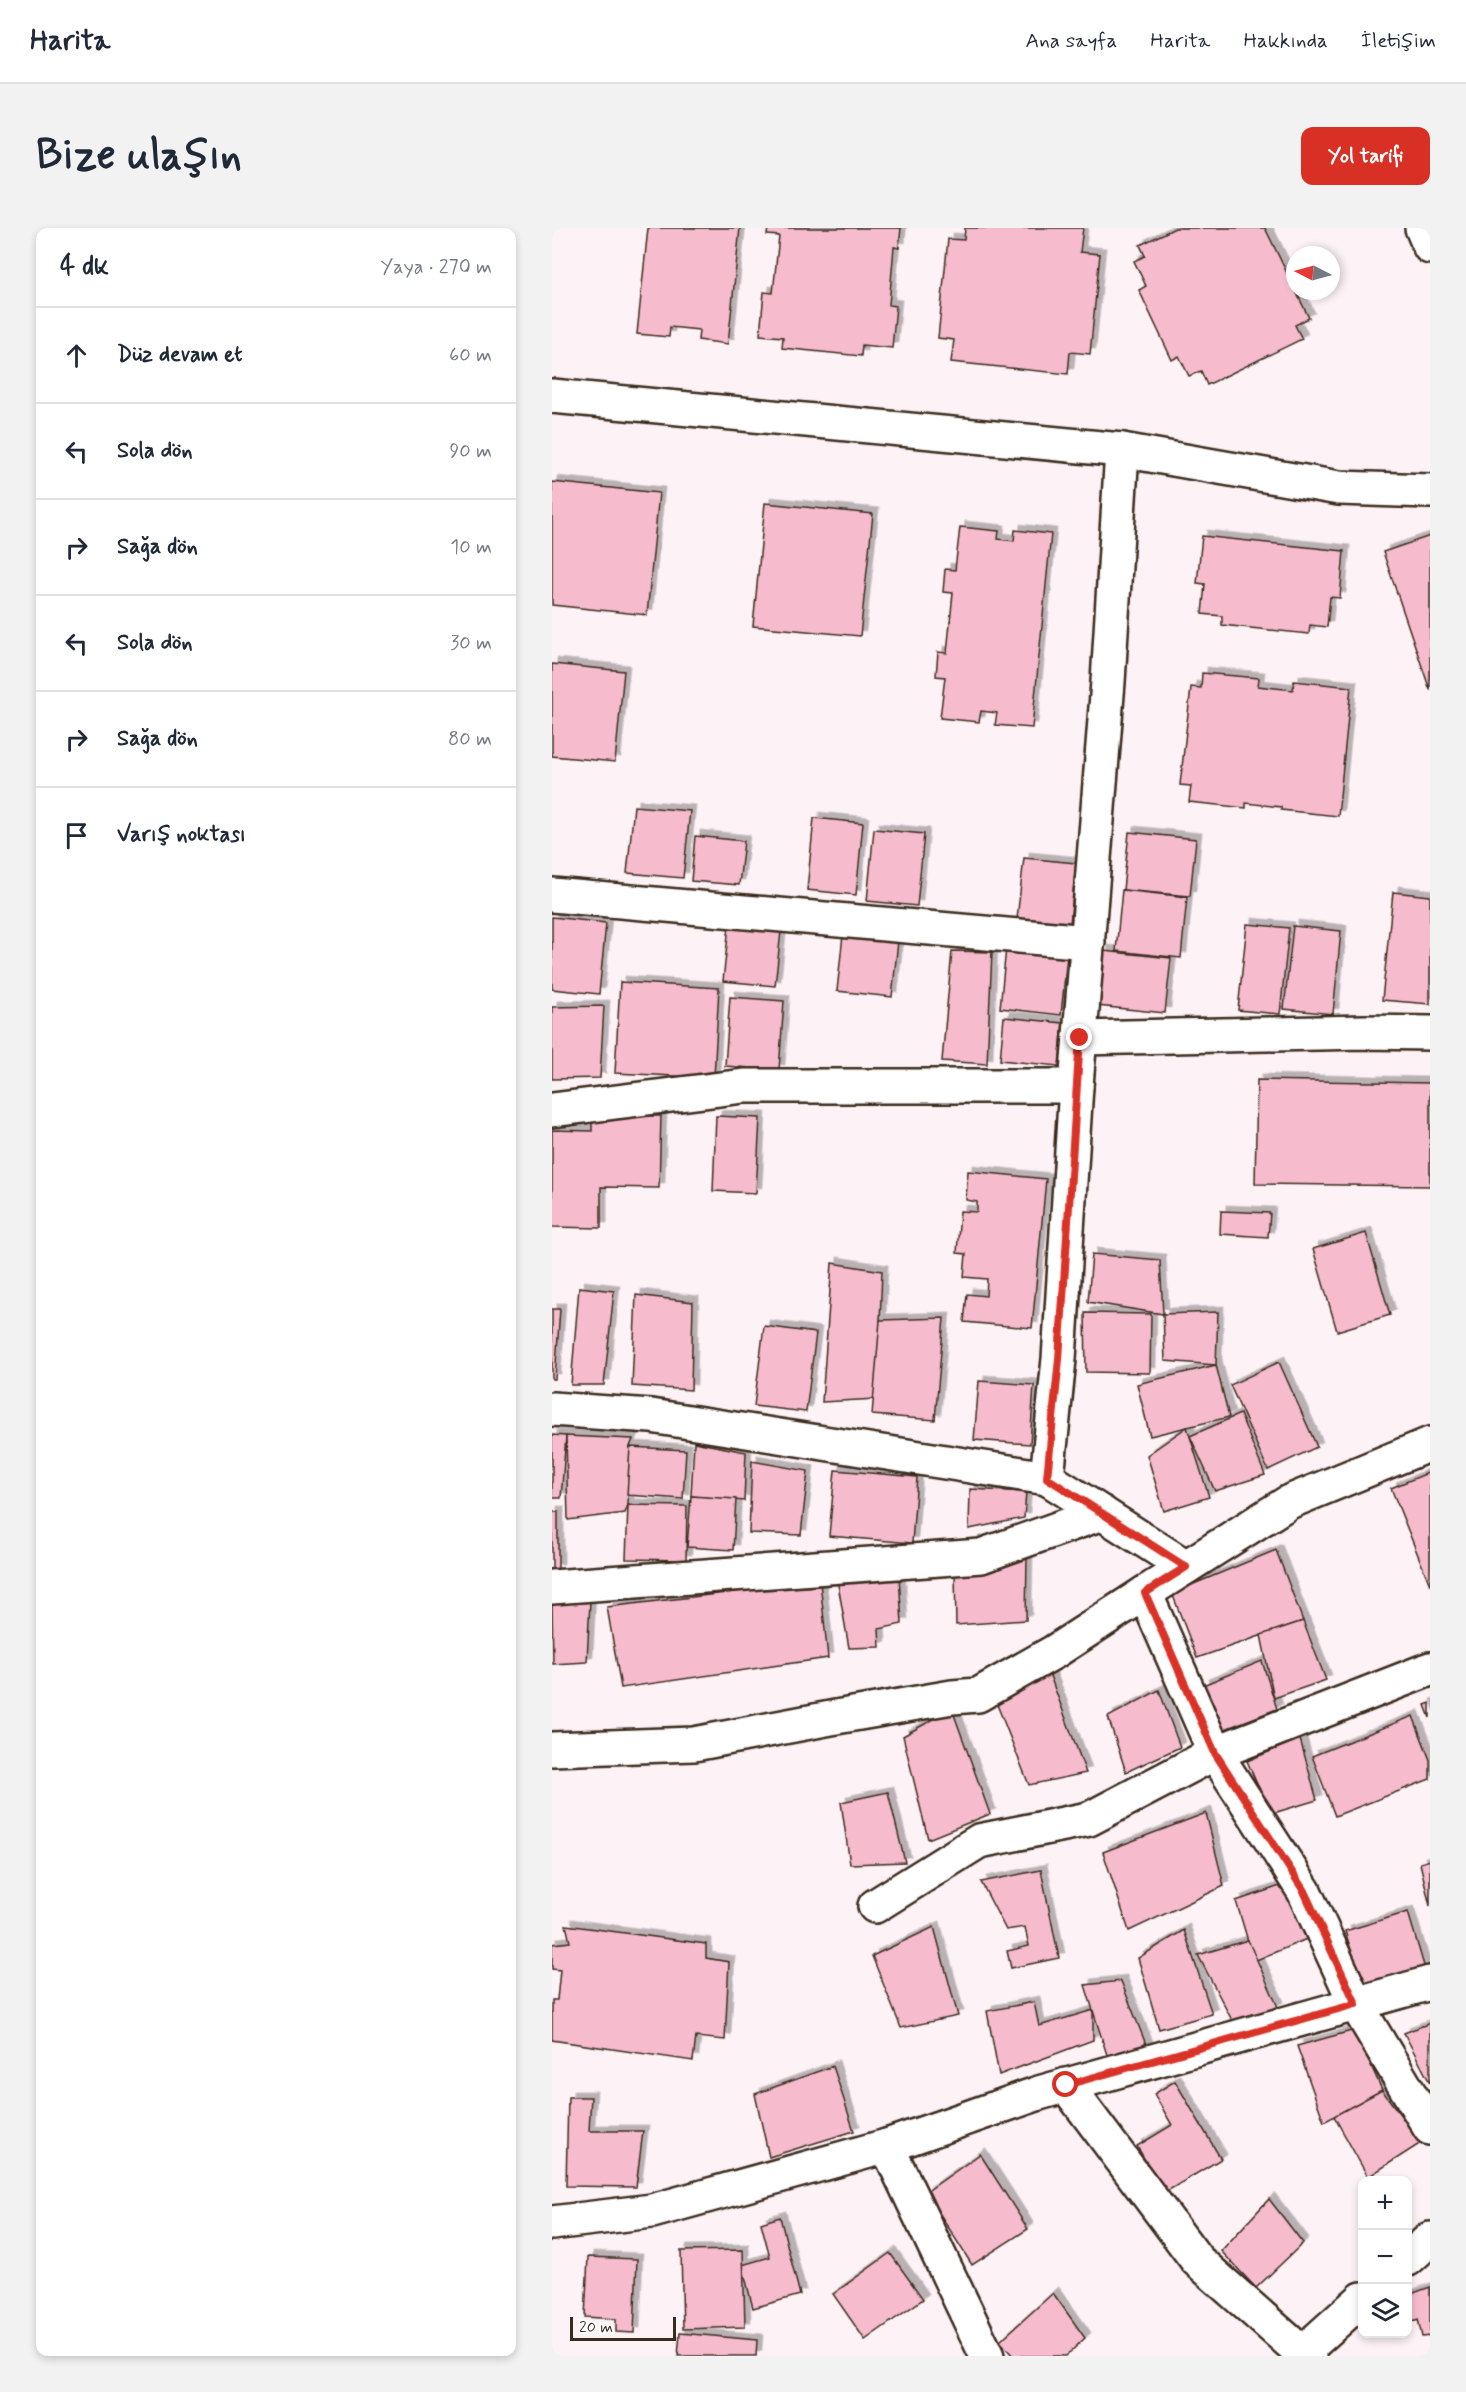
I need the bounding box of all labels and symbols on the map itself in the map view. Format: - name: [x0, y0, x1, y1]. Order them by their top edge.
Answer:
- north arrow: [1286, 246, 1340, 300]
- route end: [1066, 1024, 1092, 1050]
- route start: [1052, 2071, 1078, 2097]
- scale bar: [570, 2314, 676, 2342]

